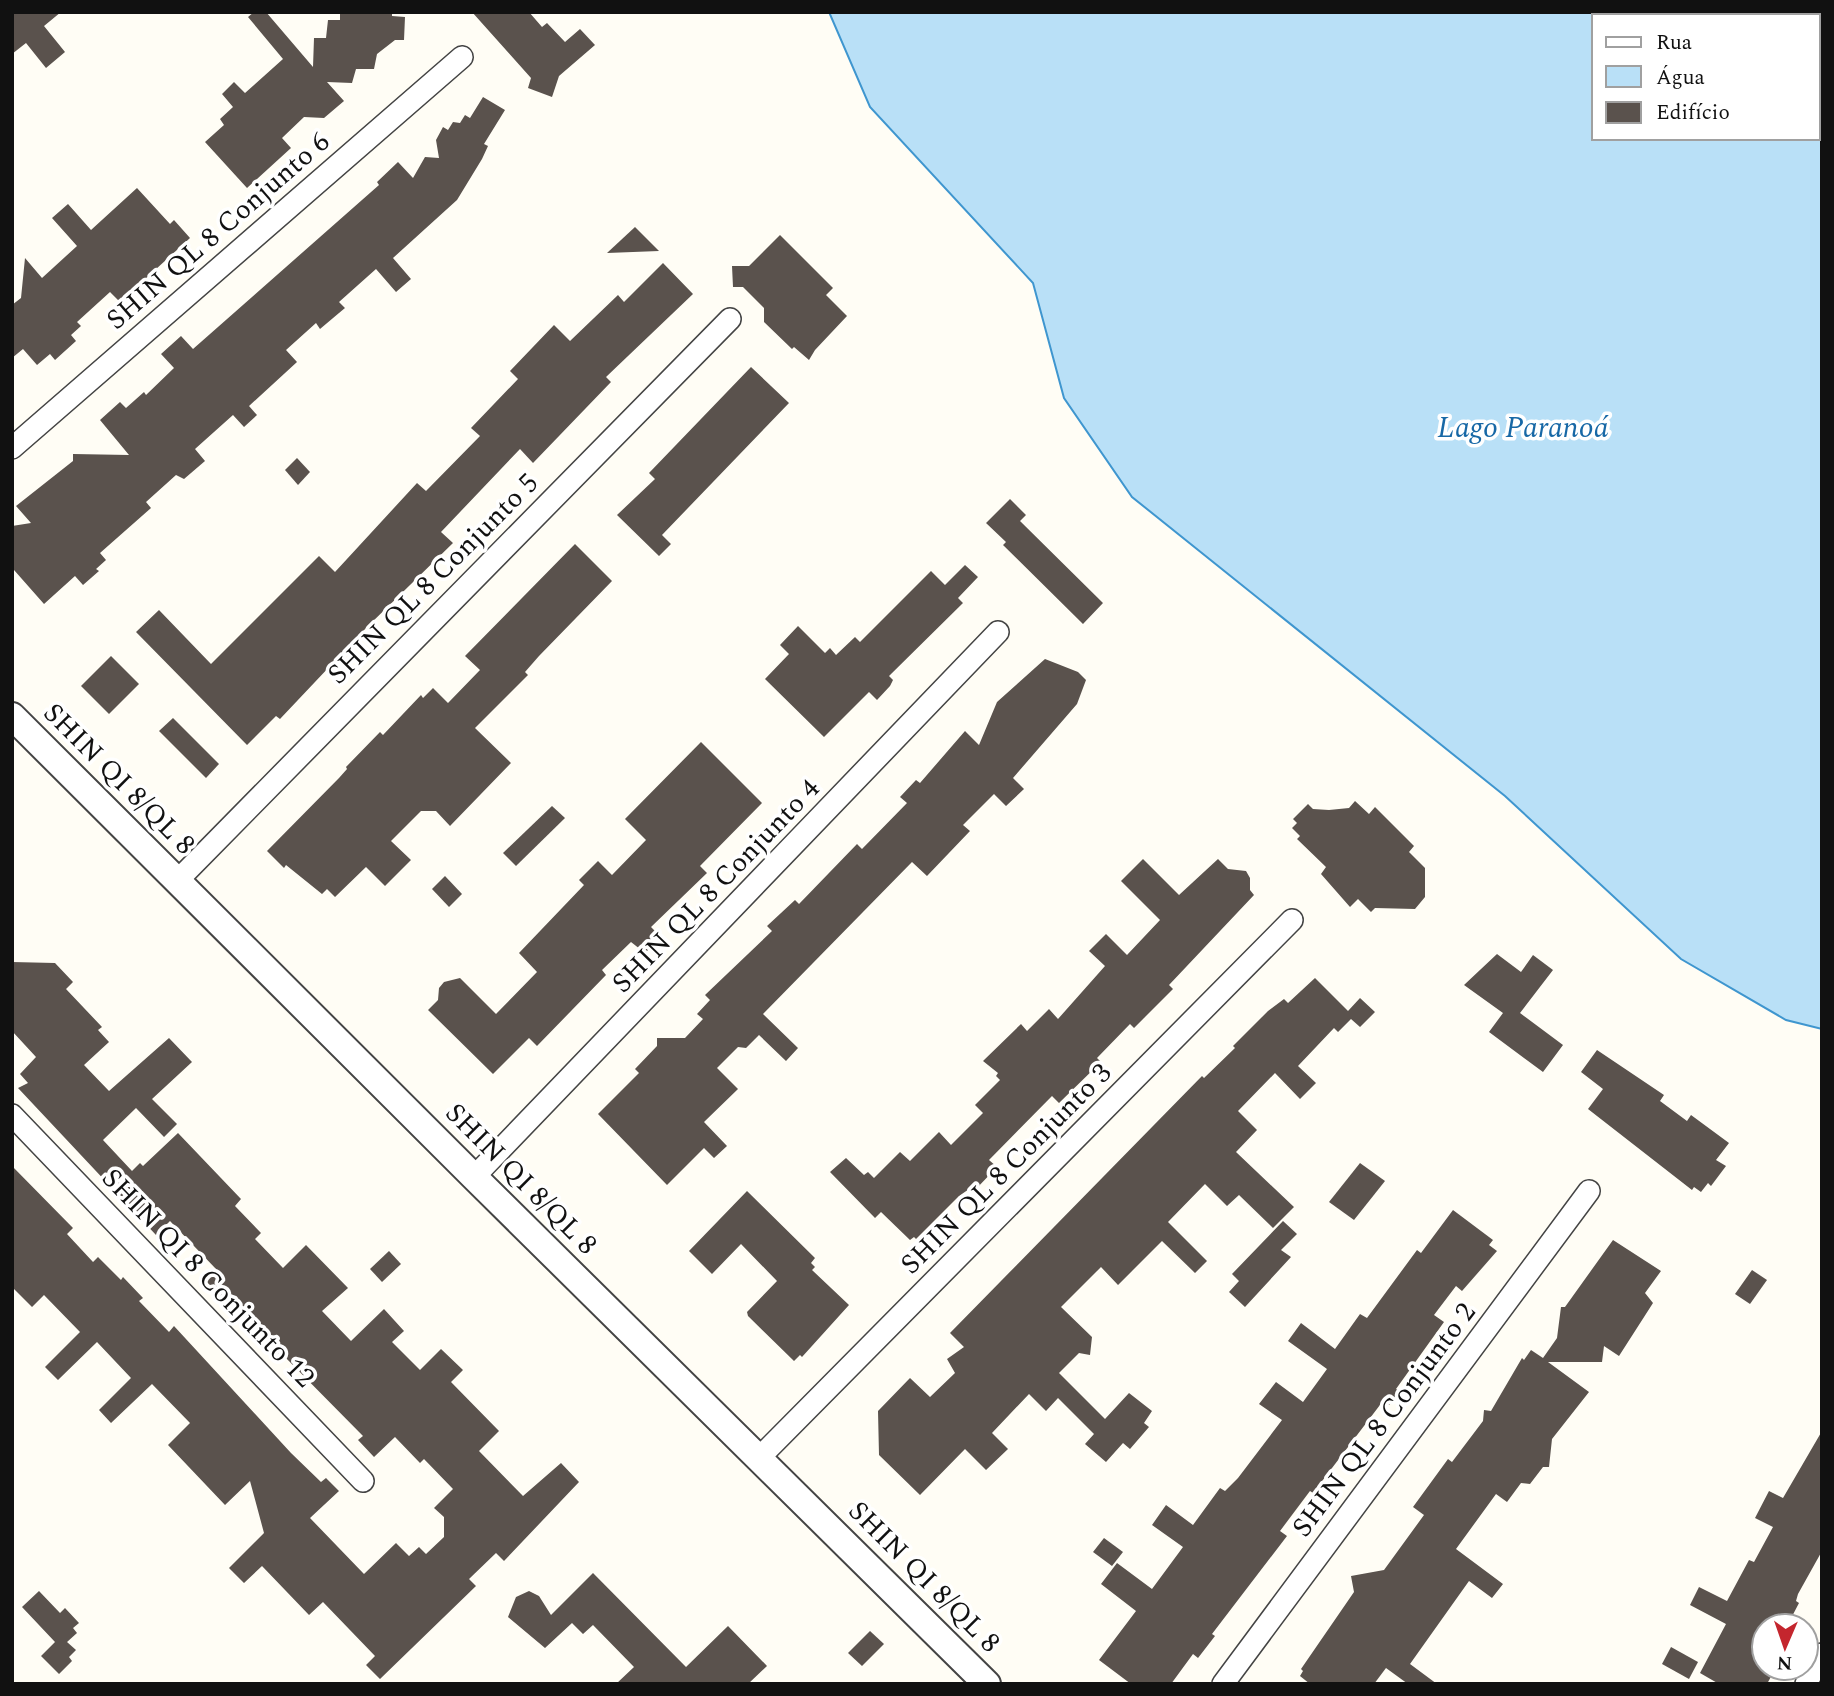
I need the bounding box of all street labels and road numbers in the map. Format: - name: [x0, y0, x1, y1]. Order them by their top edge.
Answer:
- street label: SHIN QL 8 Conjunto 6: [97, 121, 339, 341]
- street label: SHIN QL 8 Conjunto 5: [317, 463, 549, 695]
- street label: SHIN QI 8/QL 8: [33, 693, 205, 865]
- street label: SHIN QL 8 Conjunto 4: [602, 769, 830, 1003]
- street label: SHIN QL 8 Conjunto 3: [890, 1053, 1122, 1285]
- street label: SHIN QI 8/QL 8: [435, 1093, 607, 1265]
- street label: SHIN QI 8 Conjunto 12: [91, 1158, 325, 1398]
- street label: SHIN QL 8 Conjunto 2: [1281, 1293, 1487, 1547]
- street label: SHIN QI 8/QL 8: [838, 1491, 1010, 1663]

